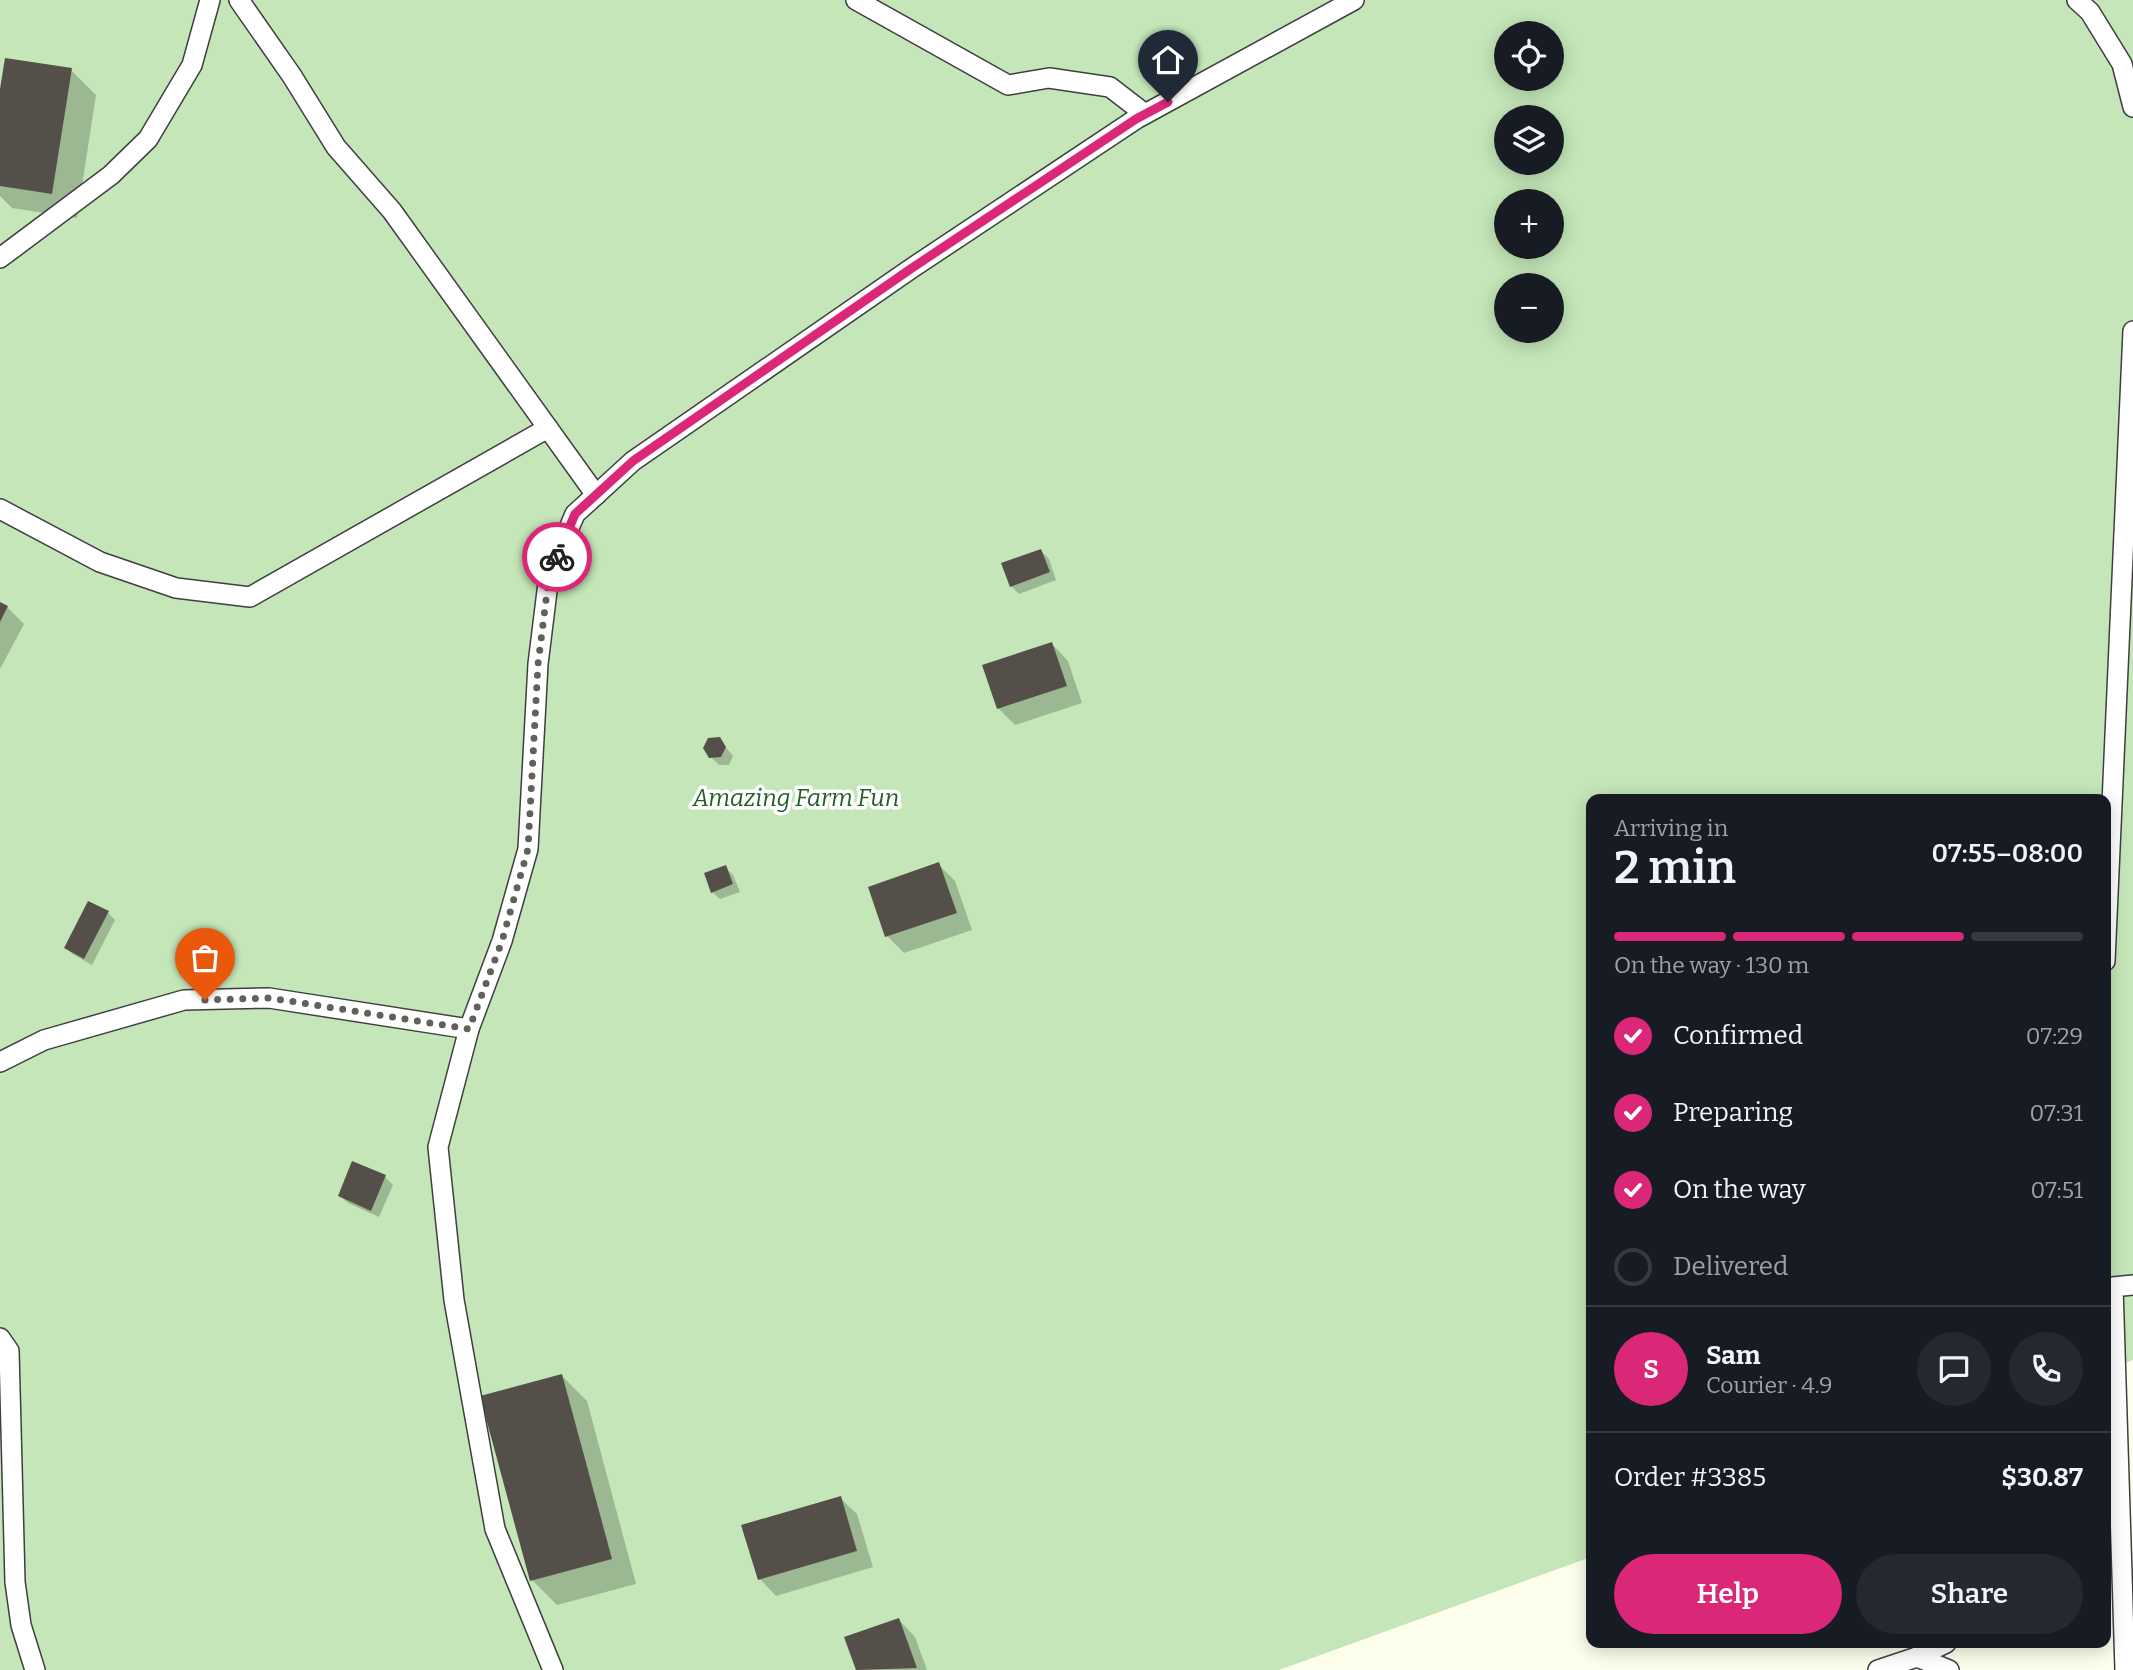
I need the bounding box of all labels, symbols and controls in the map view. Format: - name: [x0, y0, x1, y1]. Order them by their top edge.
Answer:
- map controls: [1494, 21, 1564, 343]
- button: locate: [1494, 21, 1564, 91]
- pin: [1138, 30, 1198, 102]
- icon: home: [1149, 41, 1187, 79]
- button: layers: [1494, 105, 1564, 175]
- button: +: [1494, 189, 1564, 259]
- button: −: [1494, 273, 1564, 343]
- courier: [522, 522, 592, 592]
- icon: bike: [538, 538, 576, 576]
- park label: Amazing Farm Fun: [692, 784, 899, 812]
- text: Arriving in: [1614, 814, 1728, 842]
- text: 07:55–08:00: [1932, 838, 2083, 869]
- text: 2 min: [1614, 840, 1736, 895]
- pin: [175, 928, 235, 1000]
- icon: bag: [186, 939, 224, 977]
- text: On the way · 130 m: [1614, 951, 1809, 979]
- icon: check: [1614, 1017, 1652, 1055]
- text: Confirmed: [1673, 1020, 1803, 1051]
- text: 07:29: [2026, 1022, 2083, 1050]
- icon: check: [1614, 1094, 1652, 1132]
- text: Preparing: [1673, 1097, 1793, 1128]
- text: 07:31: [2029, 1099, 2083, 1127]
- icon: check: [1614, 1171, 1652, 1209]
- text: On the way: [1673, 1174, 1806, 1205]
- text: 07:51: [2031, 1176, 2083, 1204]
- text: Delivered: [1673, 1251, 1788, 1282]
- button: chat: [1917, 1332, 1991, 1406]
- button: phone: [2009, 1332, 2083, 1406]
- text: Sam: [1706, 1340, 1761, 1371]
- text: S: [1643, 1354, 1659, 1385]
- text: Courier · 4.9: [1706, 1371, 1833, 1399]
- text: Order #3385: [1614, 1462, 1766, 1493]
- text: $30.87: [2001, 1462, 2083, 1493]
- button: Help: [1614, 1554, 1842, 1634]
- button: Share: [1856, 1554, 2083, 1634]

